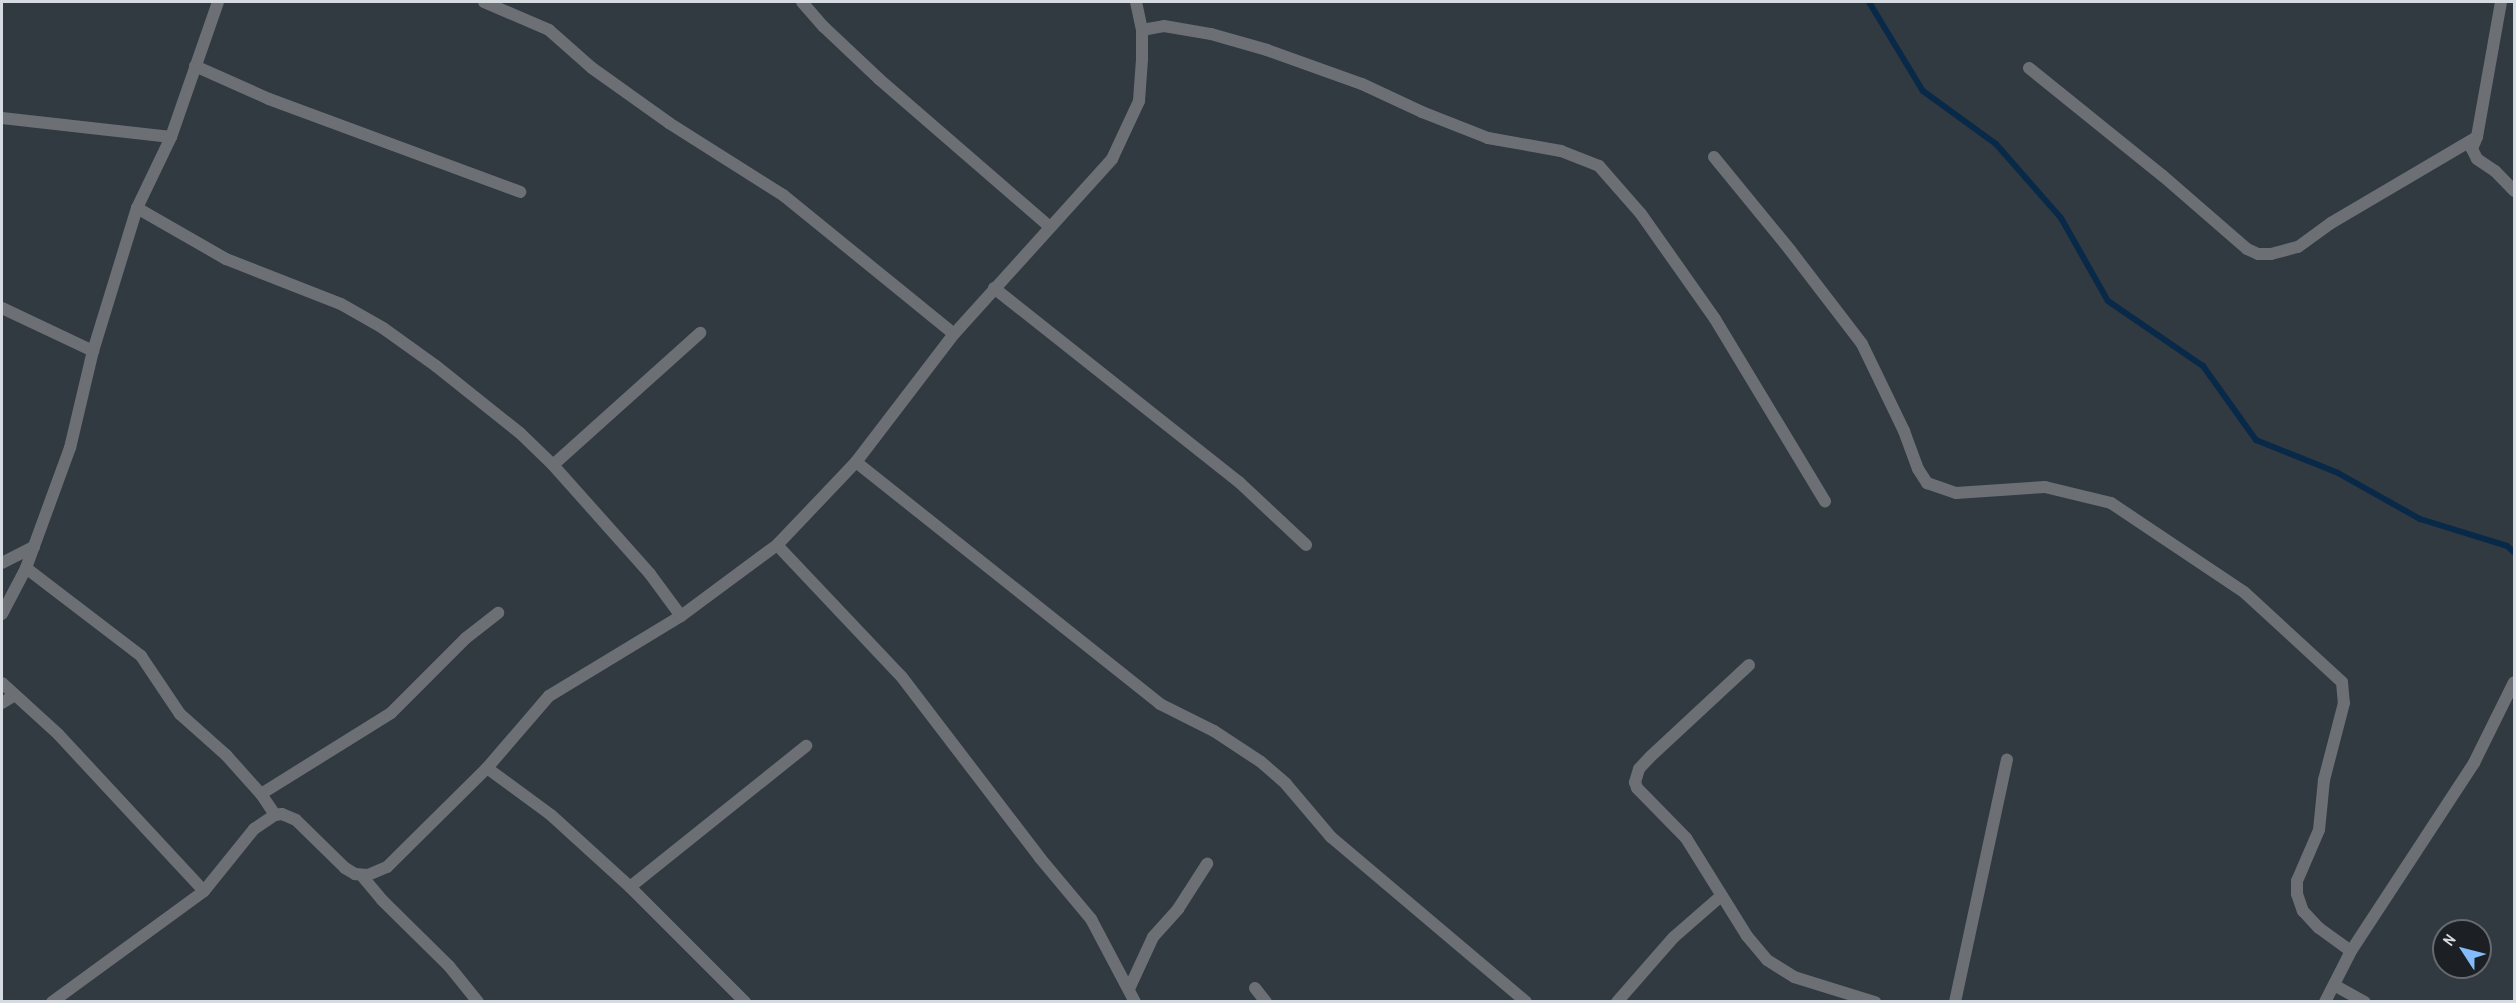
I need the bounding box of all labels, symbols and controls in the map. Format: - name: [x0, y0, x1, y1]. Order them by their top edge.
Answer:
- north arrow: [2432, 919, 2492, 979]
- text: N: [2437, 929, 2461, 950]

